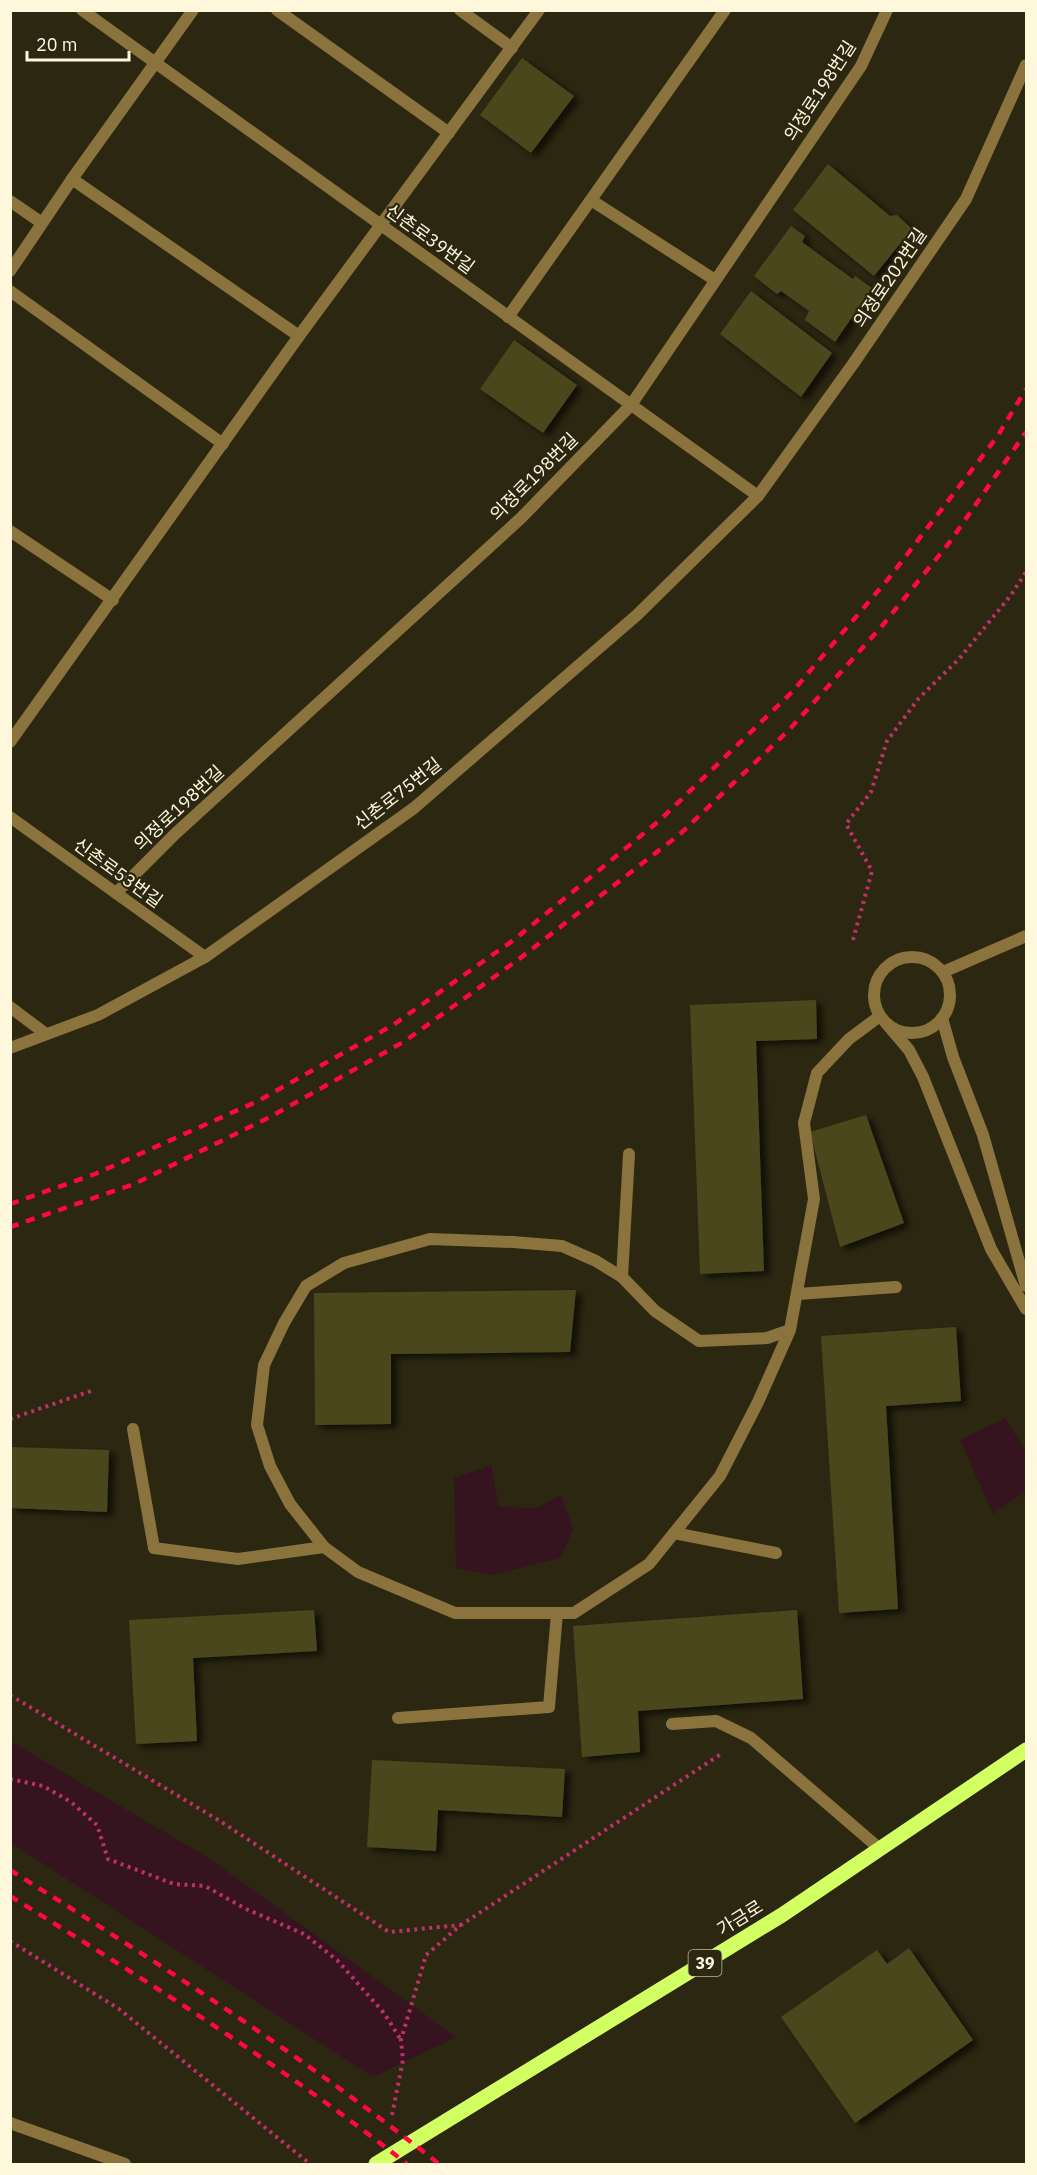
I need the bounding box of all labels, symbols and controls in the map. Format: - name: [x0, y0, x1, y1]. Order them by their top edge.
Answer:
- scale bar: [27, 24, 129, 62]
- text: 20 m: [36, 33, 78, 56]
- street label: 의정로198번길: [779, 36, 861, 145]
- street label: 신촌로39번길: [381, 199, 479, 279]
- street label: 의정로202번길: [848, 224, 931, 332]
- street label: 의정로198번길: [485, 428, 583, 526]
- street label: 신촌로75번길: [349, 752, 446, 835]
- street label: 의정로198번길: [129, 760, 229, 855]
- street label: 신촌로53번길: [69, 833, 167, 913]
- street label: 가금로: [713, 1895, 767, 1940]
- road number: 39: [688, 1950, 722, 1976]

